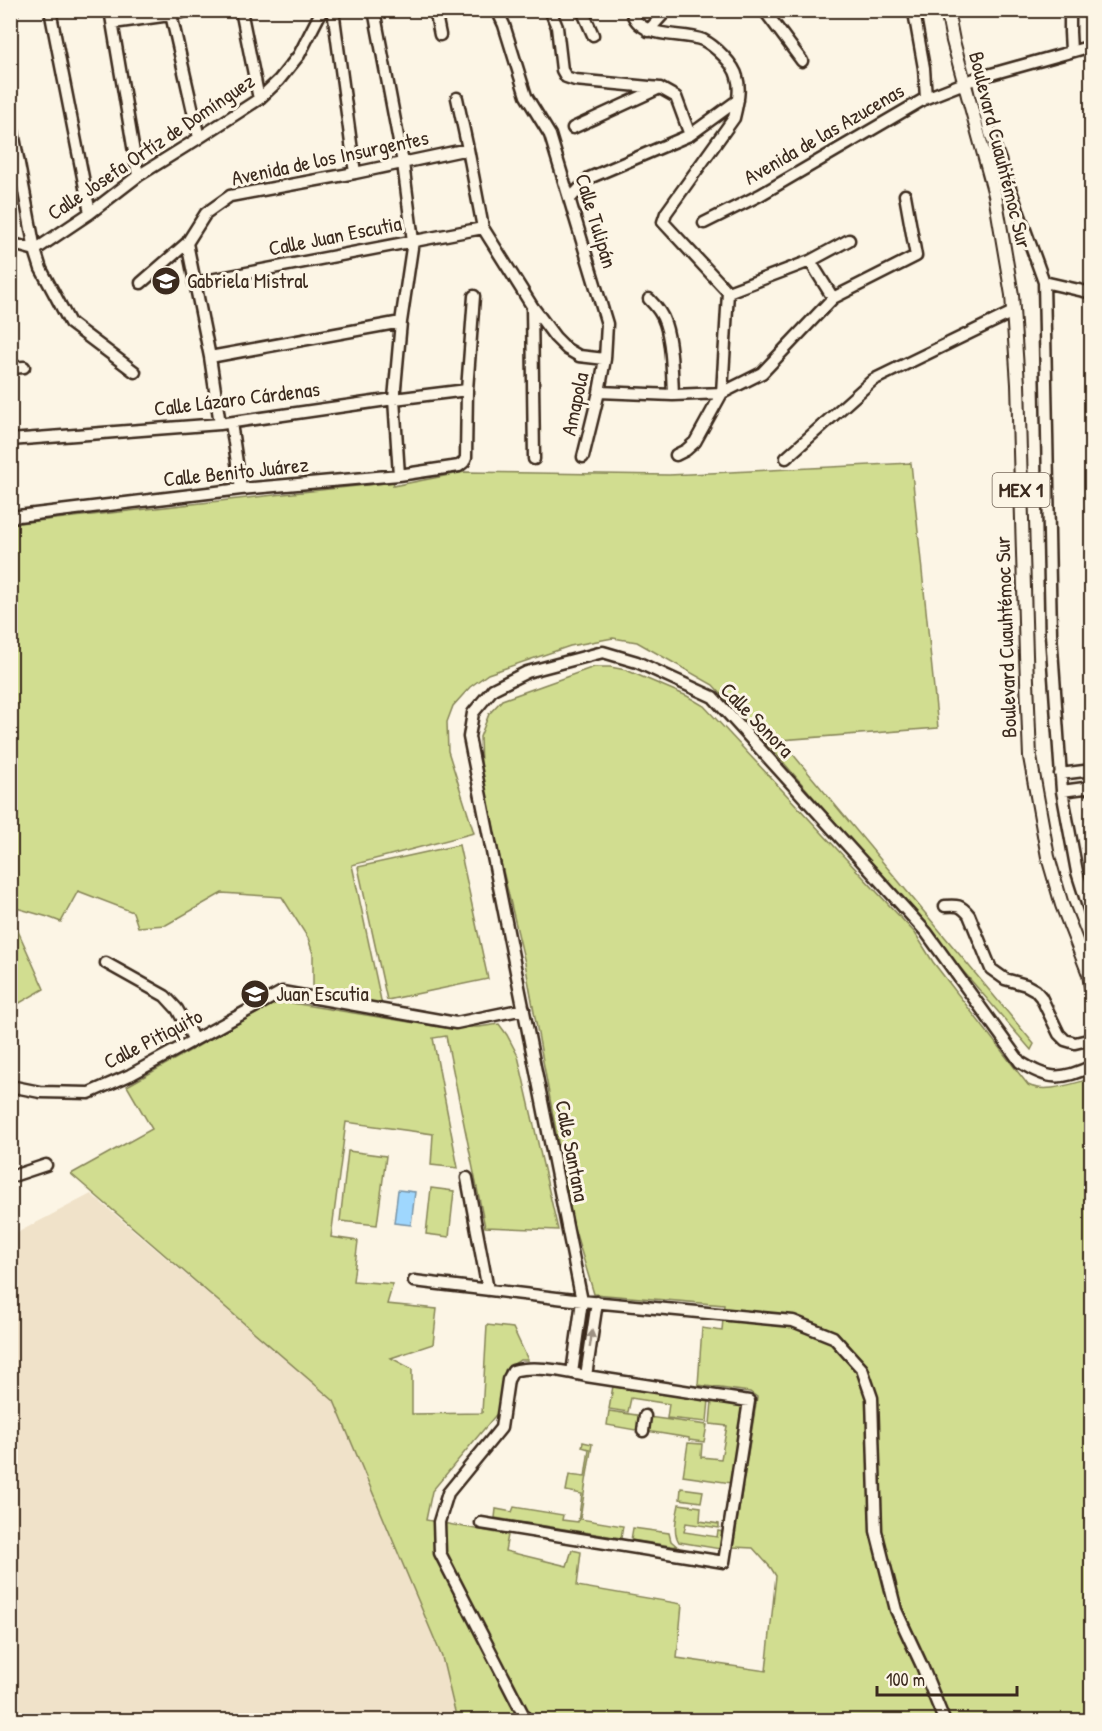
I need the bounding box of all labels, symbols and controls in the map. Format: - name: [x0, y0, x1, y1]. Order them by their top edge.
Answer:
- street label: Boulevard Cuauhtémoc Sur: [962, 48, 1039, 251]
- street label: Calle Josefa Ortíz de Domínguez: [41, 66, 260, 227]
- street label: Avenida de las Azucenas: [738, 76, 909, 191]
- street label: Avenida de los Insurgentes: [229, 122, 431, 193]
- street label: Calle Tulipán: [568, 170, 625, 272]
- street label: Calle Juan Escutia: [266, 208, 404, 263]
- school or university icon: Gabriela Mistral: [150, 265, 182, 297]
- place label: Gabriela Mistral: [187, 266, 309, 295]
- street label: Amapola: [554, 370, 595, 438]
- street label: Calle Lázaro Cárdenas: [152, 374, 321, 423]
- street label: Calle Benito Juárez: [162, 449, 310, 494]
- road number: MEX 1: [992, 473, 1050, 507]
- street label: Boulevard Cuauhtémoc Sur: [987, 536, 1024, 738]
- street label: Calle Sonora: [714, 676, 801, 764]
- school or university icon: Juan Escutia: [239, 978, 271, 1010]
- place label: Juan Escutia: [276, 979, 369, 1008]
- street label: Calle Pitiquito: [98, 1001, 207, 1076]
- street label: Calle Santana: [548, 1098, 597, 1204]
- one-way arrow: [587, 1330, 596, 1349]
- scale bar: [877, 1659, 1016, 1697]
- text: 100 m: [886, 1667, 925, 1692]

